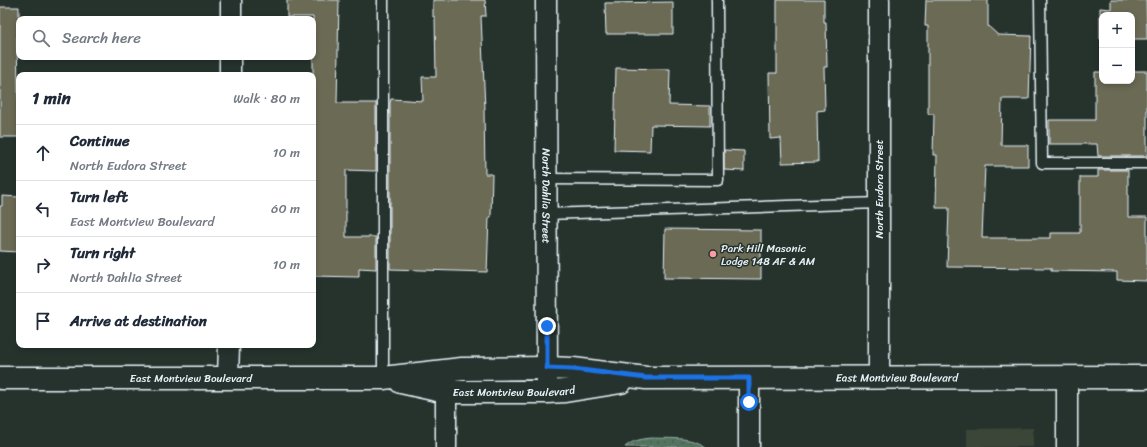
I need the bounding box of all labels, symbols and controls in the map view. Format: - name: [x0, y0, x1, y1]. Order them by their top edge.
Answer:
- map controls: [1099, 12, 1135, 84]
- button: +: [1099, 12, 1135, 48]
- search box: [16, 16, 316, 60]
- text: Search here: [62, 25, 141, 51]
- icon: search: [30, 27, 52, 49]
- button: −: [1099, 48, 1135, 84]
- text: 1 min: [32, 83, 71, 113]
- text: Walk · 80 m: [233, 87, 300, 110]
- text: Continue: [70, 128, 130, 154]
- street label: North Eudora Street: [870, 139, 889, 238]
- text: 10 m: [273, 141, 300, 164]
- icon: ahead: [32, 142, 54, 164]
- street label: North Dahlia Street: [537, 148, 556, 244]
- text: North Eudora Street: [70, 154, 187, 177]
- text: Turn left: [70, 184, 128, 210]
- text: 60 m: [271, 197, 300, 220]
- icon: left: [32, 198, 54, 220]
- text: East Montview Boulevard: [70, 210, 214, 233]
- place label: Park Hill Masonic Lodge 148 AF & AM: [721, 239, 816, 271]
- text: Turn right: [70, 240, 135, 266]
- marker: Park Hill Masonic Lodge 148 AF & AM: [708, 249, 718, 259]
- text: 10 m: [273, 253, 300, 276]
- icon: right: [32, 254, 54, 276]
- text: North Dahlia Street: [70, 266, 183, 289]
- text: Arrive at destination: [70, 308, 207, 334]
- icon: arrive: [32, 310, 54, 332]
- route end: [538, 317, 556, 335]
- street label: East Montview Boulevard: [836, 368, 959, 387]
- street label: East Montview Boulevard: [130, 369, 253, 388]
- street label: East Montview Boulevard: [453, 380, 578, 402]
- route start: [740, 393, 758, 411]

